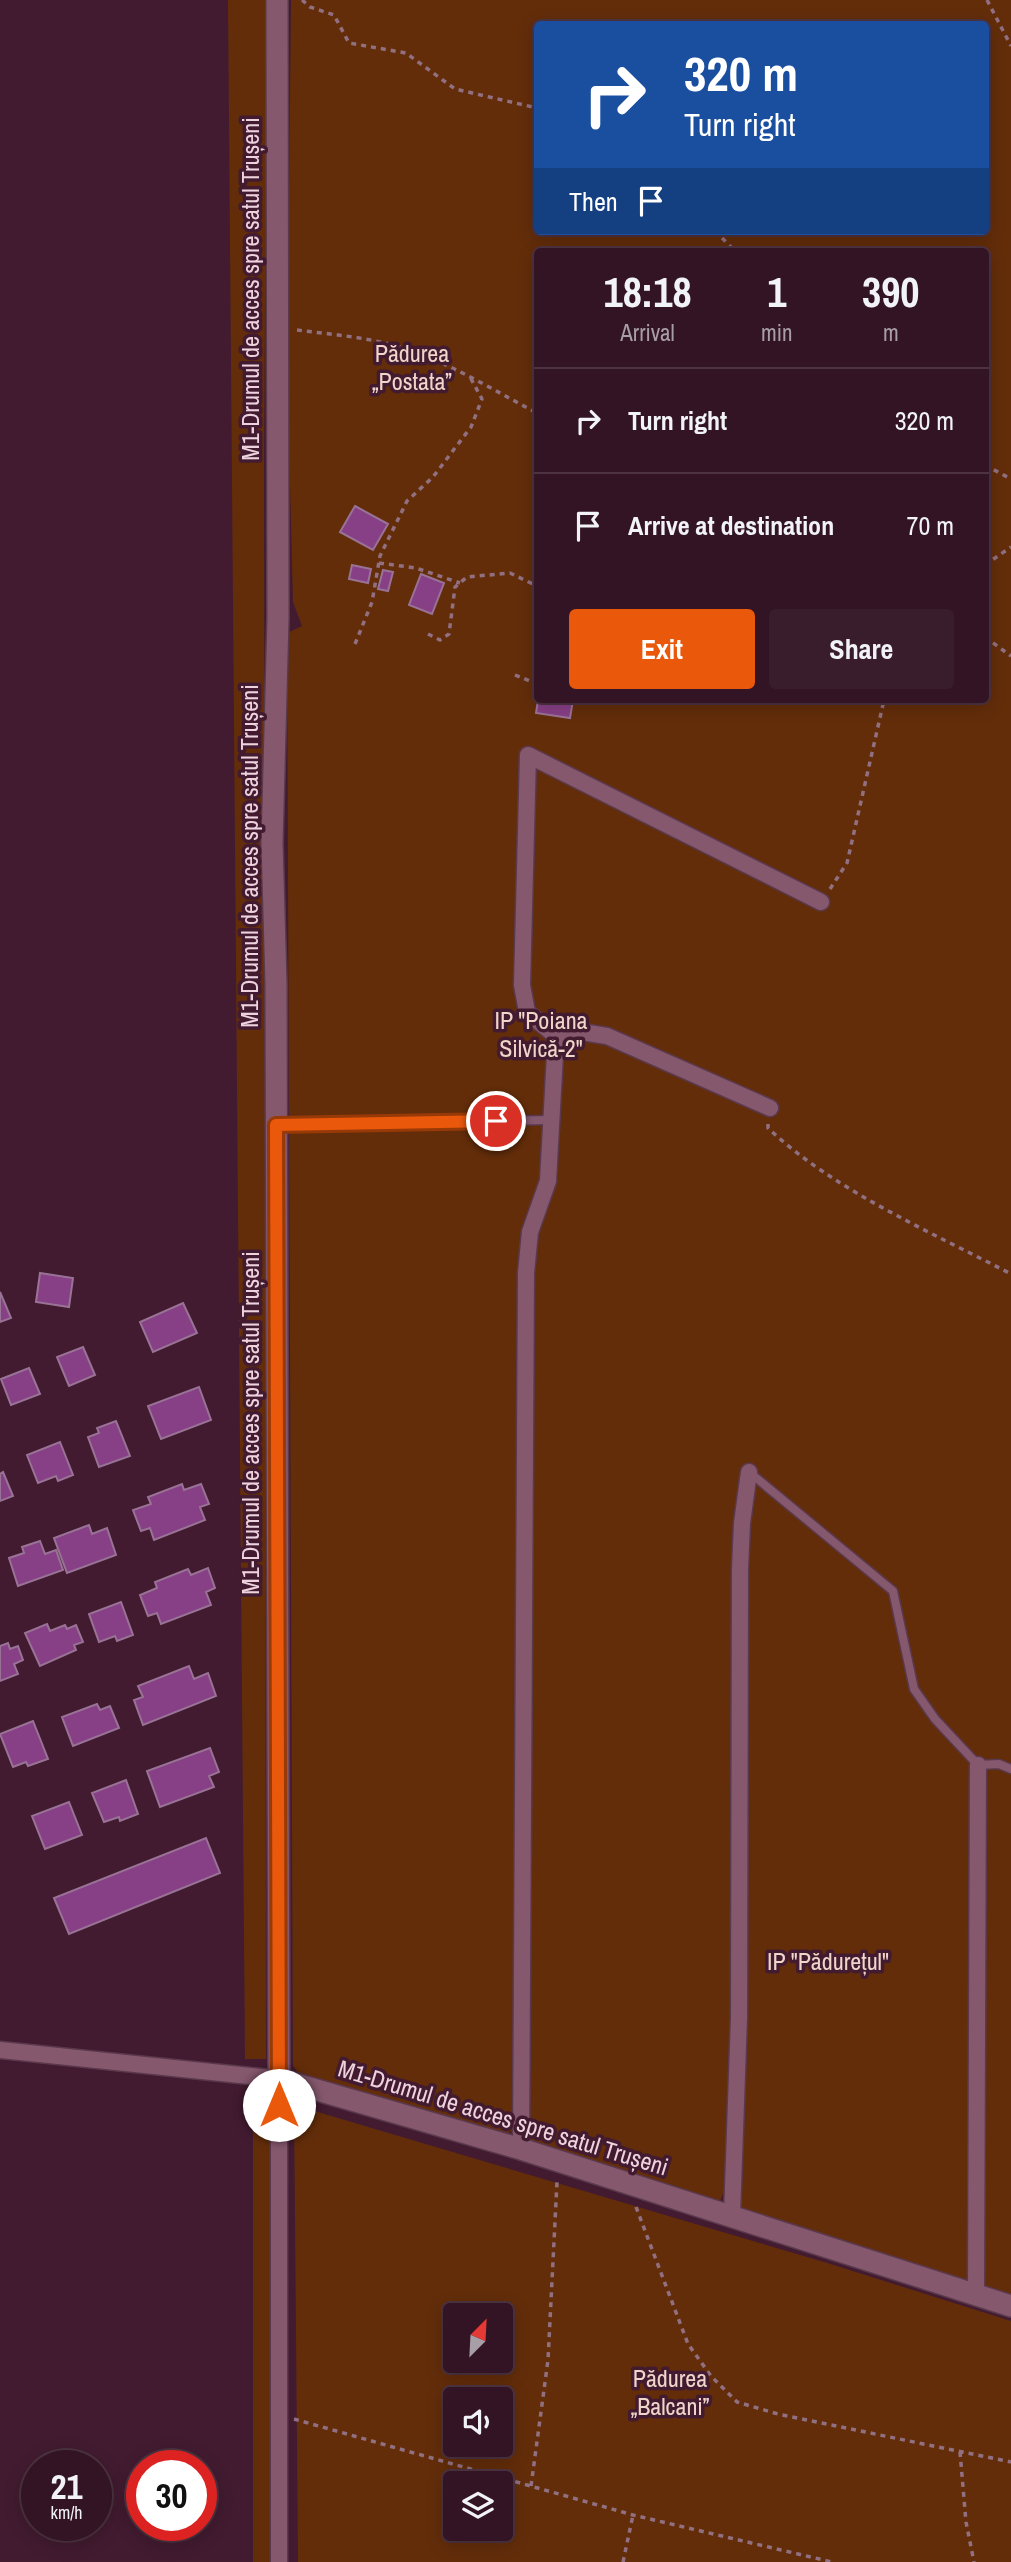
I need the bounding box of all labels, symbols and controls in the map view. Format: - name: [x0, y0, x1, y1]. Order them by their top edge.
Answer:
- text: 320 m: [684, 40, 798, 106]
- icon: right: [569, 49, 660, 140]
- text: Turn right: [684, 103, 796, 146]
- street label: M1-Drumul de acces spre satul Trușeni: [234, 117, 266, 461]
- icon: arrive: [632, 182, 670, 220]
- text: Then: [569, 184, 618, 219]
- text: 18:18: [604, 264, 692, 320]
- text: 1: [767, 264, 786, 320]
- text: 390: [862, 264, 920, 320]
- text: Arrival: [620, 317, 675, 348]
- text: min: [761, 317, 793, 348]
- text: m: [883, 317, 899, 348]
- park label: Pădurea „Postata”: [372, 337, 452, 397]
- icon: right: [569, 402, 607, 440]
- text: Turn right: [628, 403, 727, 438]
- text: 320 m: [895, 403, 954, 438]
- icon: arrive: [569, 507, 607, 545]
- text: Arrive at destination: [628, 508, 834, 543]
- text: 70 m: [907, 508, 954, 543]
- button: Exit: [569, 609, 755, 689]
- button: Share: [769, 609, 954, 689]
- street label: M1-Drumul de acces spre satul Trușeni: [233, 684, 265, 1028]
- park label: IP "Poiana Silvică-2": [494, 1004, 588, 1064]
- pin: [466, 1091, 526, 1151]
- icon: arrive: [477, 1102, 515, 1140]
- street label: M1-Drumul de acces spre satul Trușeni: [234, 1251, 266, 1595]
- park label: IP "Pădurețul": [767, 1945, 889, 1977]
- street label: M1-Drumul de acces spre satul Trușeni: [334, 2052, 672, 2183]
- position arrow: [242, 2068, 316, 2142]
- north arrow: [443, 2303, 513, 2373]
- map controls: [443, 2303, 513, 2541]
- park label: Pădurea „Balcani”: [631, 2362, 710, 2422]
- button: sound: [443, 2387, 513, 2457]
- speed limit sign: 30: [126, 2450, 217, 2541]
- text: 21: [51, 2463, 82, 2510]
- button: layers: [443, 2471, 513, 2541]
- text: km/h: [51, 2500, 83, 2525]

